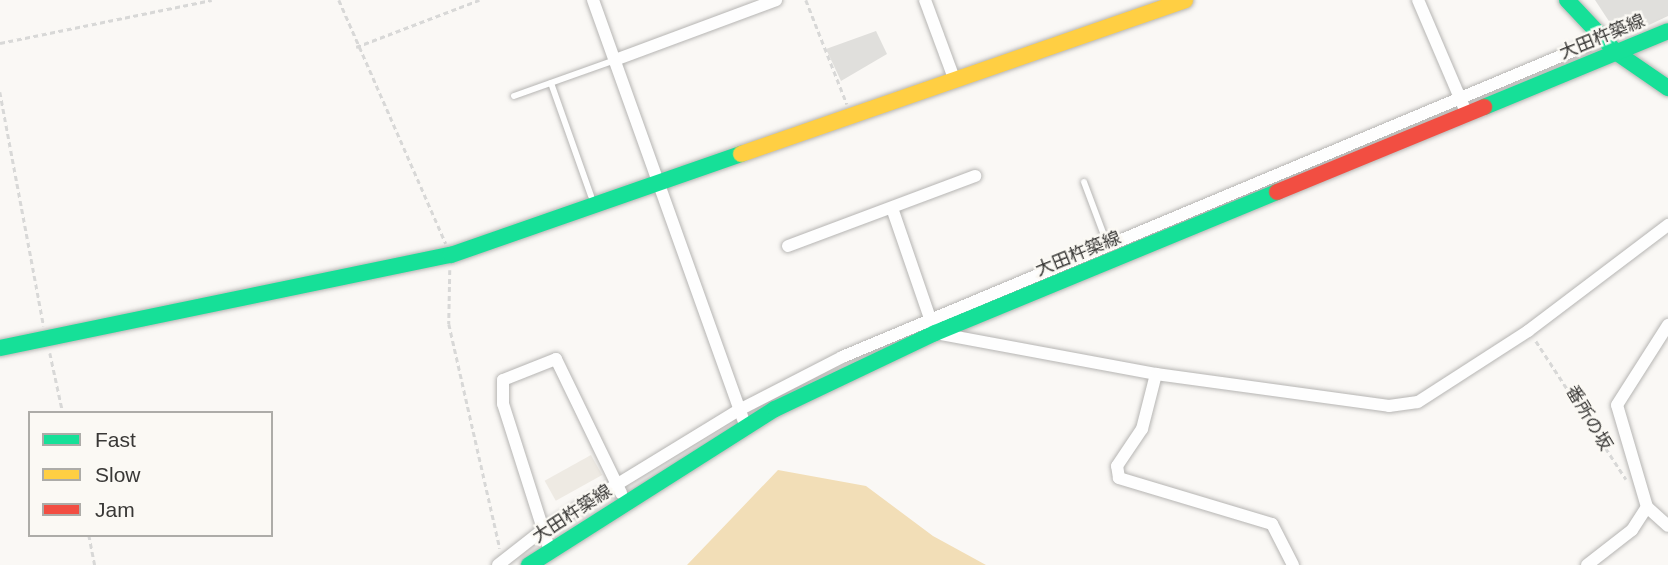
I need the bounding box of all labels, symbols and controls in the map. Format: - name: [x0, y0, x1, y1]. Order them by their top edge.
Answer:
- street label: 大田杵築線: [1556, 10, 1648, 64]
- street label: 大田杵築線: [1032, 227, 1124, 281]
- street label: 番所の坂: [1561, 382, 1617, 454]
- legend: [28, 411, 273, 537]
- text: Fast: [95, 428, 136, 451]
- text: Slow: [95, 463, 141, 486]
- street label: 大田杵築線: [528, 480, 616, 548]
- text: Jam: [95, 498, 135, 521]

